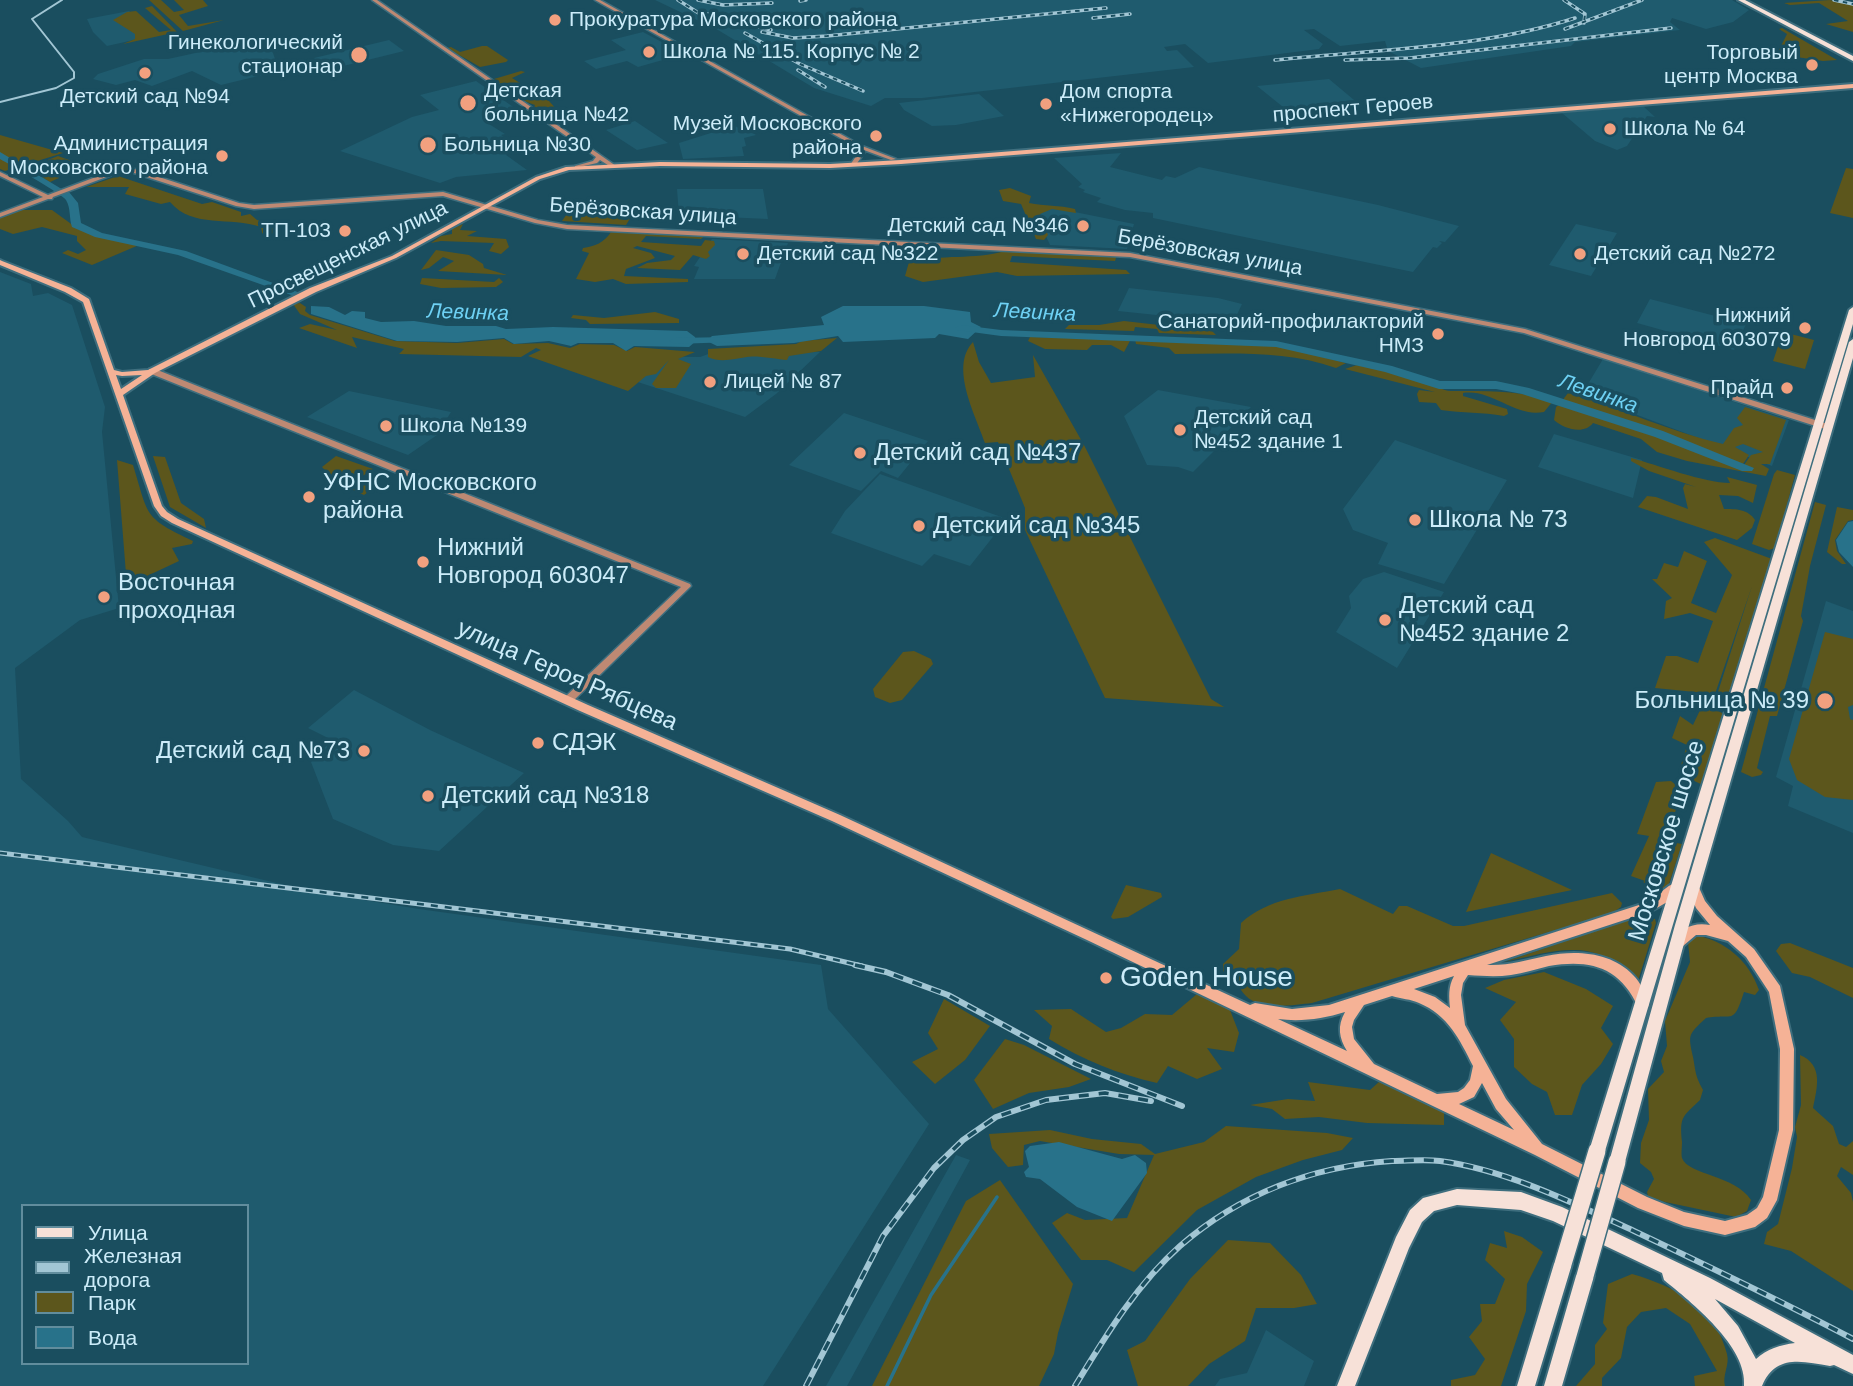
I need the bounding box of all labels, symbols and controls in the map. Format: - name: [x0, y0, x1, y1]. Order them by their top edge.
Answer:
- place label: Прокуратура Московского района: [569, 7, 898, 33]
- marker: Прокуратура Московского района: [547, 12, 563, 28]
- place label: Гинекологический стационар: [168, 30, 343, 80]
- place label: Школа № 115. Корпус № 2: [663, 39, 920, 65]
- place label: Торговый центр Москва: [1664, 40, 1798, 90]
- marker: Школа № 115. Корпус № 2: [641, 44, 657, 60]
- marker: Гинекологический стационар: [349, 45, 369, 65]
- marker: Торговый центр Москва: [1804, 57, 1820, 73]
- marker: Детский сад №94: [137, 65, 153, 81]
- place label: Детская больница №42: [484, 78, 629, 128]
- place label: Дом спорта «Нижегородец»: [1060, 79, 1214, 129]
- place label: Детский сад №94: [60, 84, 230, 110]
- street label: проспект Героев: [1272, 89, 1434, 129]
- marker: Детская больница №42: [458, 93, 478, 113]
- marker: Дом спорта «Нижегородец»: [1038, 96, 1054, 112]
- place label: Музей Московского района: [673, 111, 862, 161]
- place label: Школа № 64: [1624, 116, 1745, 142]
- marker: Школа № 64: [1602, 121, 1618, 137]
- marker: Музей Московского района: [868, 128, 884, 144]
- place label: Администрация Московского района: [10, 131, 208, 181]
- place label: Больница №30: [444, 132, 591, 158]
- marker: Больница №30: [418, 135, 438, 155]
- marker: Администрация Московского района: [214, 148, 230, 164]
- street label: Берёзовская улица: [549, 193, 737, 231]
- street label: Просвещенская улица: [244, 196, 452, 314]
- place label: Детский сад №346: [888, 213, 1069, 239]
- place label: ТП-103: [261, 218, 331, 244]
- marker: Детский сад №346: [1075, 218, 1091, 234]
- marker: ТП-103: [337, 223, 353, 239]
- street label: Берёзовская улица: [1115, 224, 1305, 282]
- place label: Детский сад №322: [757, 241, 938, 267]
- place label: Детский сад №272: [1594, 241, 1775, 267]
- marker: Детский сад №322: [735, 246, 751, 262]
- marker: Детский сад №272: [1572, 246, 1588, 262]
- water label: Левинка: [993, 298, 1077, 328]
- water label: Левинка: [427, 299, 509, 327]
- place label: Нижний Новгород 603079: [1623, 303, 1791, 353]
- place label: Санаторий-профилакторий НМЗ: [1158, 309, 1424, 359]
- marker: Нижний Новгород 603079: [1797, 320, 1813, 336]
- marker: Санаторий-профилакторий НМЗ: [1430, 326, 1446, 342]
- place label: Лицей № 87: [724, 369, 842, 395]
- water label: Левинка: [1555, 369, 1641, 419]
- marker: Лицей № 87: [702, 374, 718, 390]
- place label: Прайд: [1711, 375, 1773, 401]
- marker: Прайд: [1779, 380, 1795, 396]
- place label: Детский сад №452 здание 1: [1194, 405, 1343, 455]
- place label: Школа №139: [400, 413, 527, 439]
- marker: Школа №139: [378, 418, 394, 434]
- marker: Детский сад №452 здание 1: [1172, 422, 1188, 438]
- place label: Детский сад №437: [874, 439, 1081, 467]
- marker: Детский сад №437: [852, 445, 868, 461]
- place label: УФНС Московского района: [323, 469, 537, 525]
- marker: УФНС Московского района: [301, 489, 317, 505]
- place label: Школа № 73: [1429, 506, 1568, 534]
- place label: Детский сад №345: [933, 512, 1140, 540]
- marker: Школа № 73: [1407, 512, 1423, 528]
- marker: Детский сад №345: [911, 518, 927, 534]
- place label: Нижний Новгород 603047: [437, 534, 629, 590]
- marker: Нижний Новгород 603047: [415, 554, 431, 570]
- place label: Восточная проходная: [118, 569, 236, 625]
- marker: Восточная проходная: [96, 589, 112, 605]
- place label: Детский сад №452 здание 2: [1399, 592, 1569, 648]
- marker: Детский сад №452 здание 2: [1377, 612, 1393, 628]
- street label: улица Героя Рябцева: [452, 614, 682, 738]
- place label: Больница № 39: [1634, 687, 1809, 715]
- marker: Больница № 39: [1815, 691, 1835, 711]
- place label: СДЭК: [552, 729, 616, 757]
- marker: СДЭК: [530, 735, 546, 751]
- place label: Детский сад №73: [156, 737, 350, 765]
- street label: Московское шоссе: [1623, 737, 1711, 945]
- marker: Детский сад №73: [356, 743, 372, 759]
- place label: Детский сад №318: [442, 782, 649, 810]
- marker: Детский сад №318: [420, 788, 436, 804]
- place label: Goden House: [1120, 961, 1293, 995]
- marker: Goden House: [1098, 970, 1114, 986]
- legend: [21, 1204, 248, 1365]
- text: Улица: [88, 1221, 148, 1244]
- text: Железная дорога: [84, 1244, 182, 1291]
- text: Парк: [88, 1291, 136, 1314]
- text: Вода: [88, 1326, 137, 1349]

